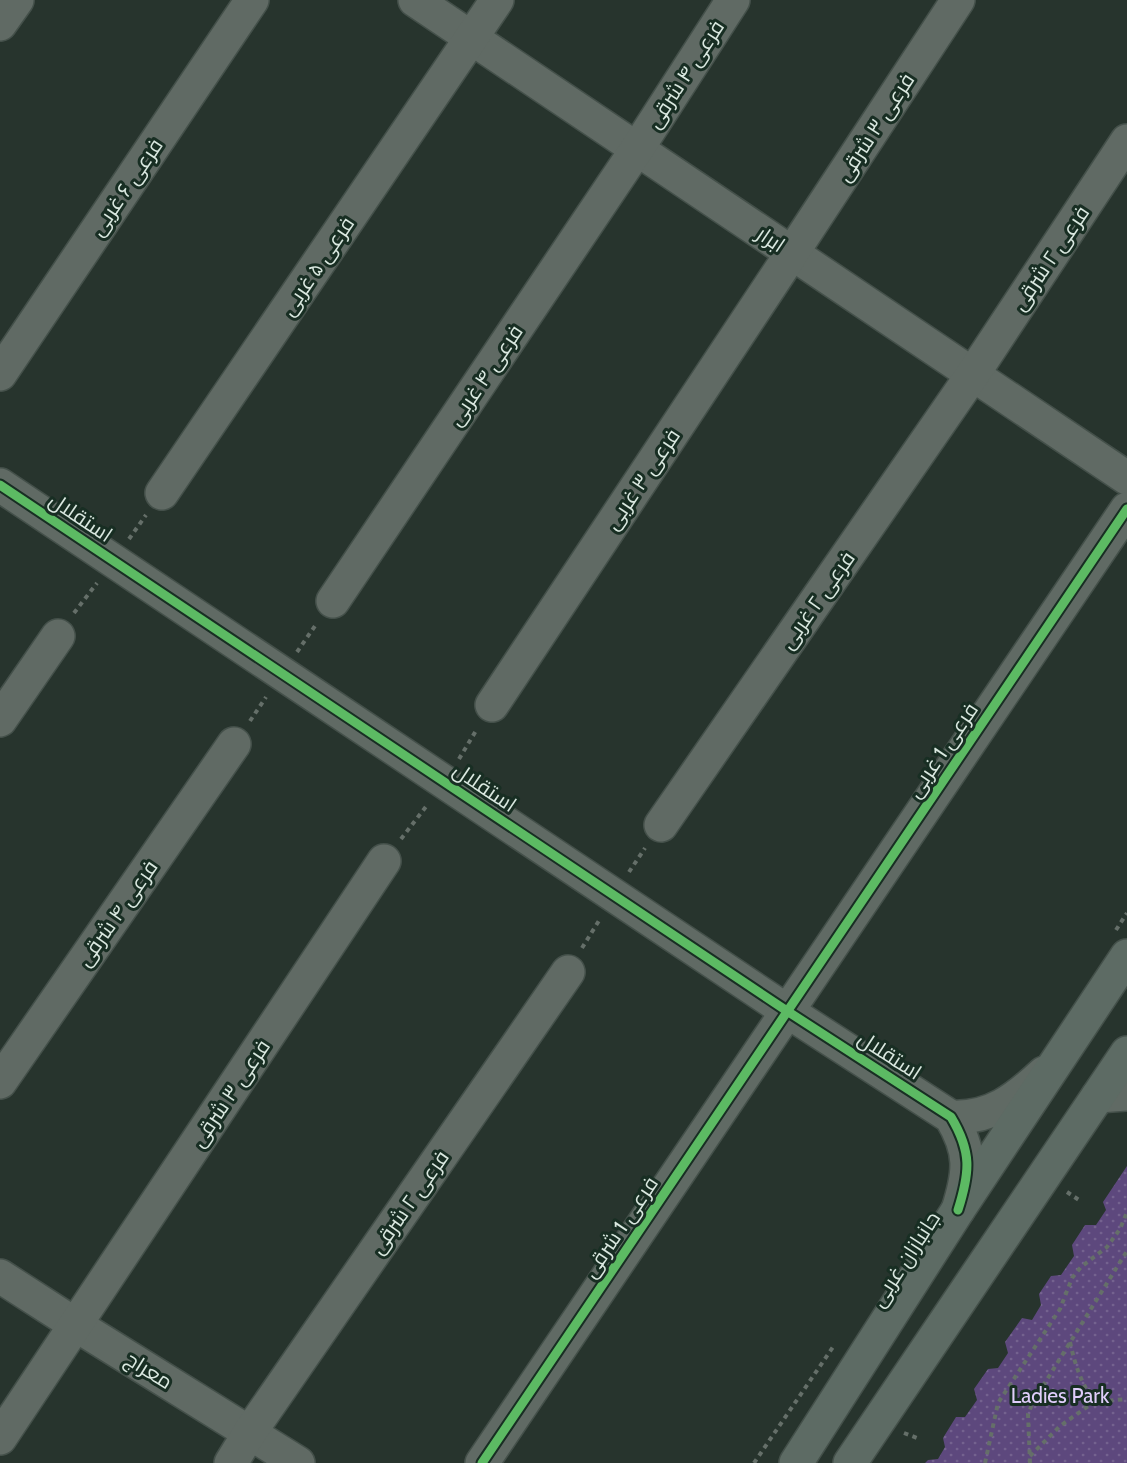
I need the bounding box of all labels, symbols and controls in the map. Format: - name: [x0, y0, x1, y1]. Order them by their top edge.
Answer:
- street label: فرعی ۴ شرقی: [641, 15, 730, 133]
- street label: فرعی ۳ شرقی: [831, 68, 920, 186]
- street label: فرعی ۶ غربی: [84, 133, 169, 241]
- street label: فرعی ۲ شرقی: [1006, 201, 1095, 316]
- street label: فرعی ۵ غربی: [275, 212, 360, 321]
- street label: ابرار: [751, 220, 790, 257]
- street label: فرعی ۴ غربی: [442, 320, 529, 431]
- street label: فرعی ۳ غربی: [599, 424, 686, 535]
- street label: استقلال: [44, 487, 117, 548]
- street label: فرعی ۲ غربی: [774, 546, 861, 654]
- street label: فرعی 1 غربی: [901, 698, 984, 803]
- street label: استقلال: [448, 757, 521, 818]
- street label: فرعی ۴ شرقی: [71, 855, 164, 971]
- street label: استقلال: [853, 1025, 926, 1086]
- street label: فرعی ۳ شرقی: [185, 1035, 276, 1152]
- street label: فرعی ۲ شرقی: [364, 1145, 455, 1259]
- street label: فرعی 1 شرقی: [577, 1172, 664, 1283]
- street label: جانبازان غربی: [865, 1207, 946, 1312]
- street label: معراج: [120, 1346, 177, 1396]
- park label: Ladies Park: [1011, 1383, 1110, 1408]

